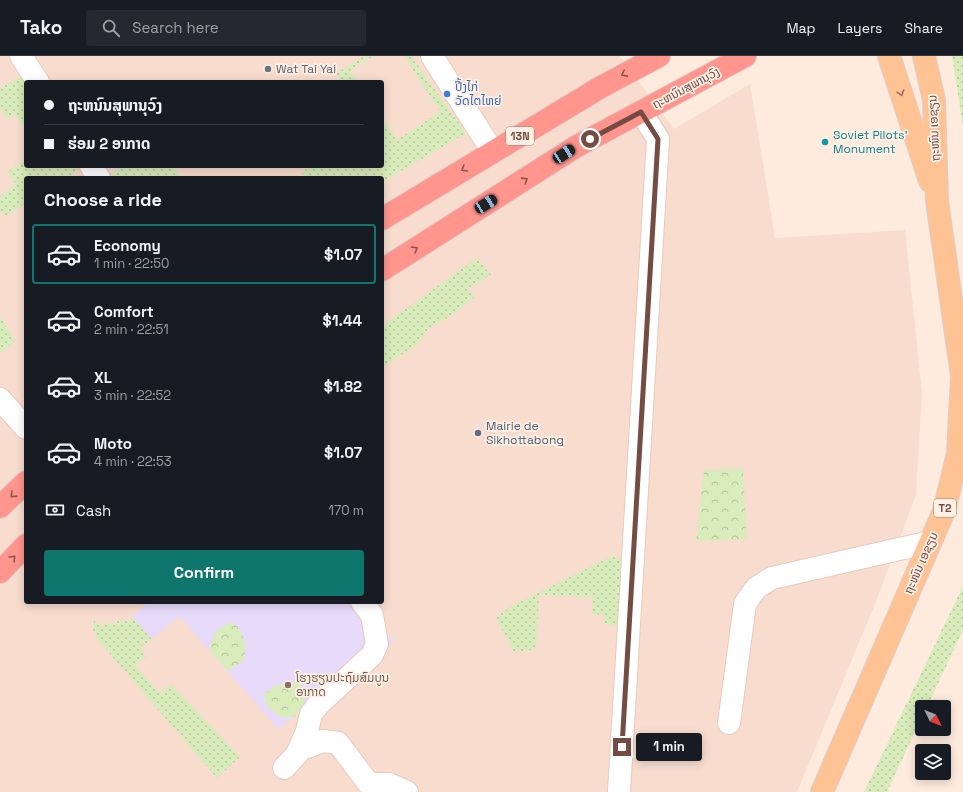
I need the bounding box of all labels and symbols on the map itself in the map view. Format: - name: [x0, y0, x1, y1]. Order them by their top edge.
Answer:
- place label: Wat Tai Yai: [276, 61, 336, 77]
- street label: ຖະຫນົນສຸພານຸວົງ: [649, 63, 723, 113]
- marker: Wat Tai Yai: [263, 64, 273, 74]
- one-way arrow: [621, 70, 629, 77]
- place label: ປີ້ງໄກ່ ວັດໄຕໄຫຍ່: [454, 77, 501, 109]
- marker: ປີ້ງໄກ່ ວັດໄຕໄຫຍ່: [442, 89, 452, 99]
- one-way arrow: [896, 90, 905, 97]
- street label: ຖະໜົນ ເອຊຽນ: [924, 94, 944, 162]
- road number: 13N: [506, 127, 534, 145]
- place label: Soviet Pilots' Monument: [833, 127, 907, 157]
- route start: [581, 130, 599, 148]
- marker: Soviet Pilots' Monument: [820, 137, 830, 147]
- car: [551, 142, 577, 166]
- one-way arrow: [461, 164, 468, 172]
- one-way arrow: [521, 177, 528, 184]
- car: [473, 193, 499, 215]
- one-way arrow: [411, 247, 418, 254]
- place label: Mairie de Sikhottabong: [486, 418, 564, 448]
- marker: Mairie de Sikhottabong: [473, 428, 483, 438]
- one-way arrow: [10, 490, 18, 498]
- road number: T2: [934, 499, 956, 517]
- street label: ຖະໜົນ ເອຊຽນ: [900, 529, 942, 597]
- one-way arrow: [8, 555, 16, 563]
- place label: ໂຮງຮຽນປະຖົມສົມບູນ ອາກາດ: [295, 670, 389, 700]
- marker: ໂຮງຮຽນປະຖົມສົມບູນ ອາກາດ: [283, 680, 293, 690]
- north arrow: [915, 700, 951, 736]
- callout: 1 min: [636, 733, 702, 761]
- route end: [613, 738, 631, 756]

